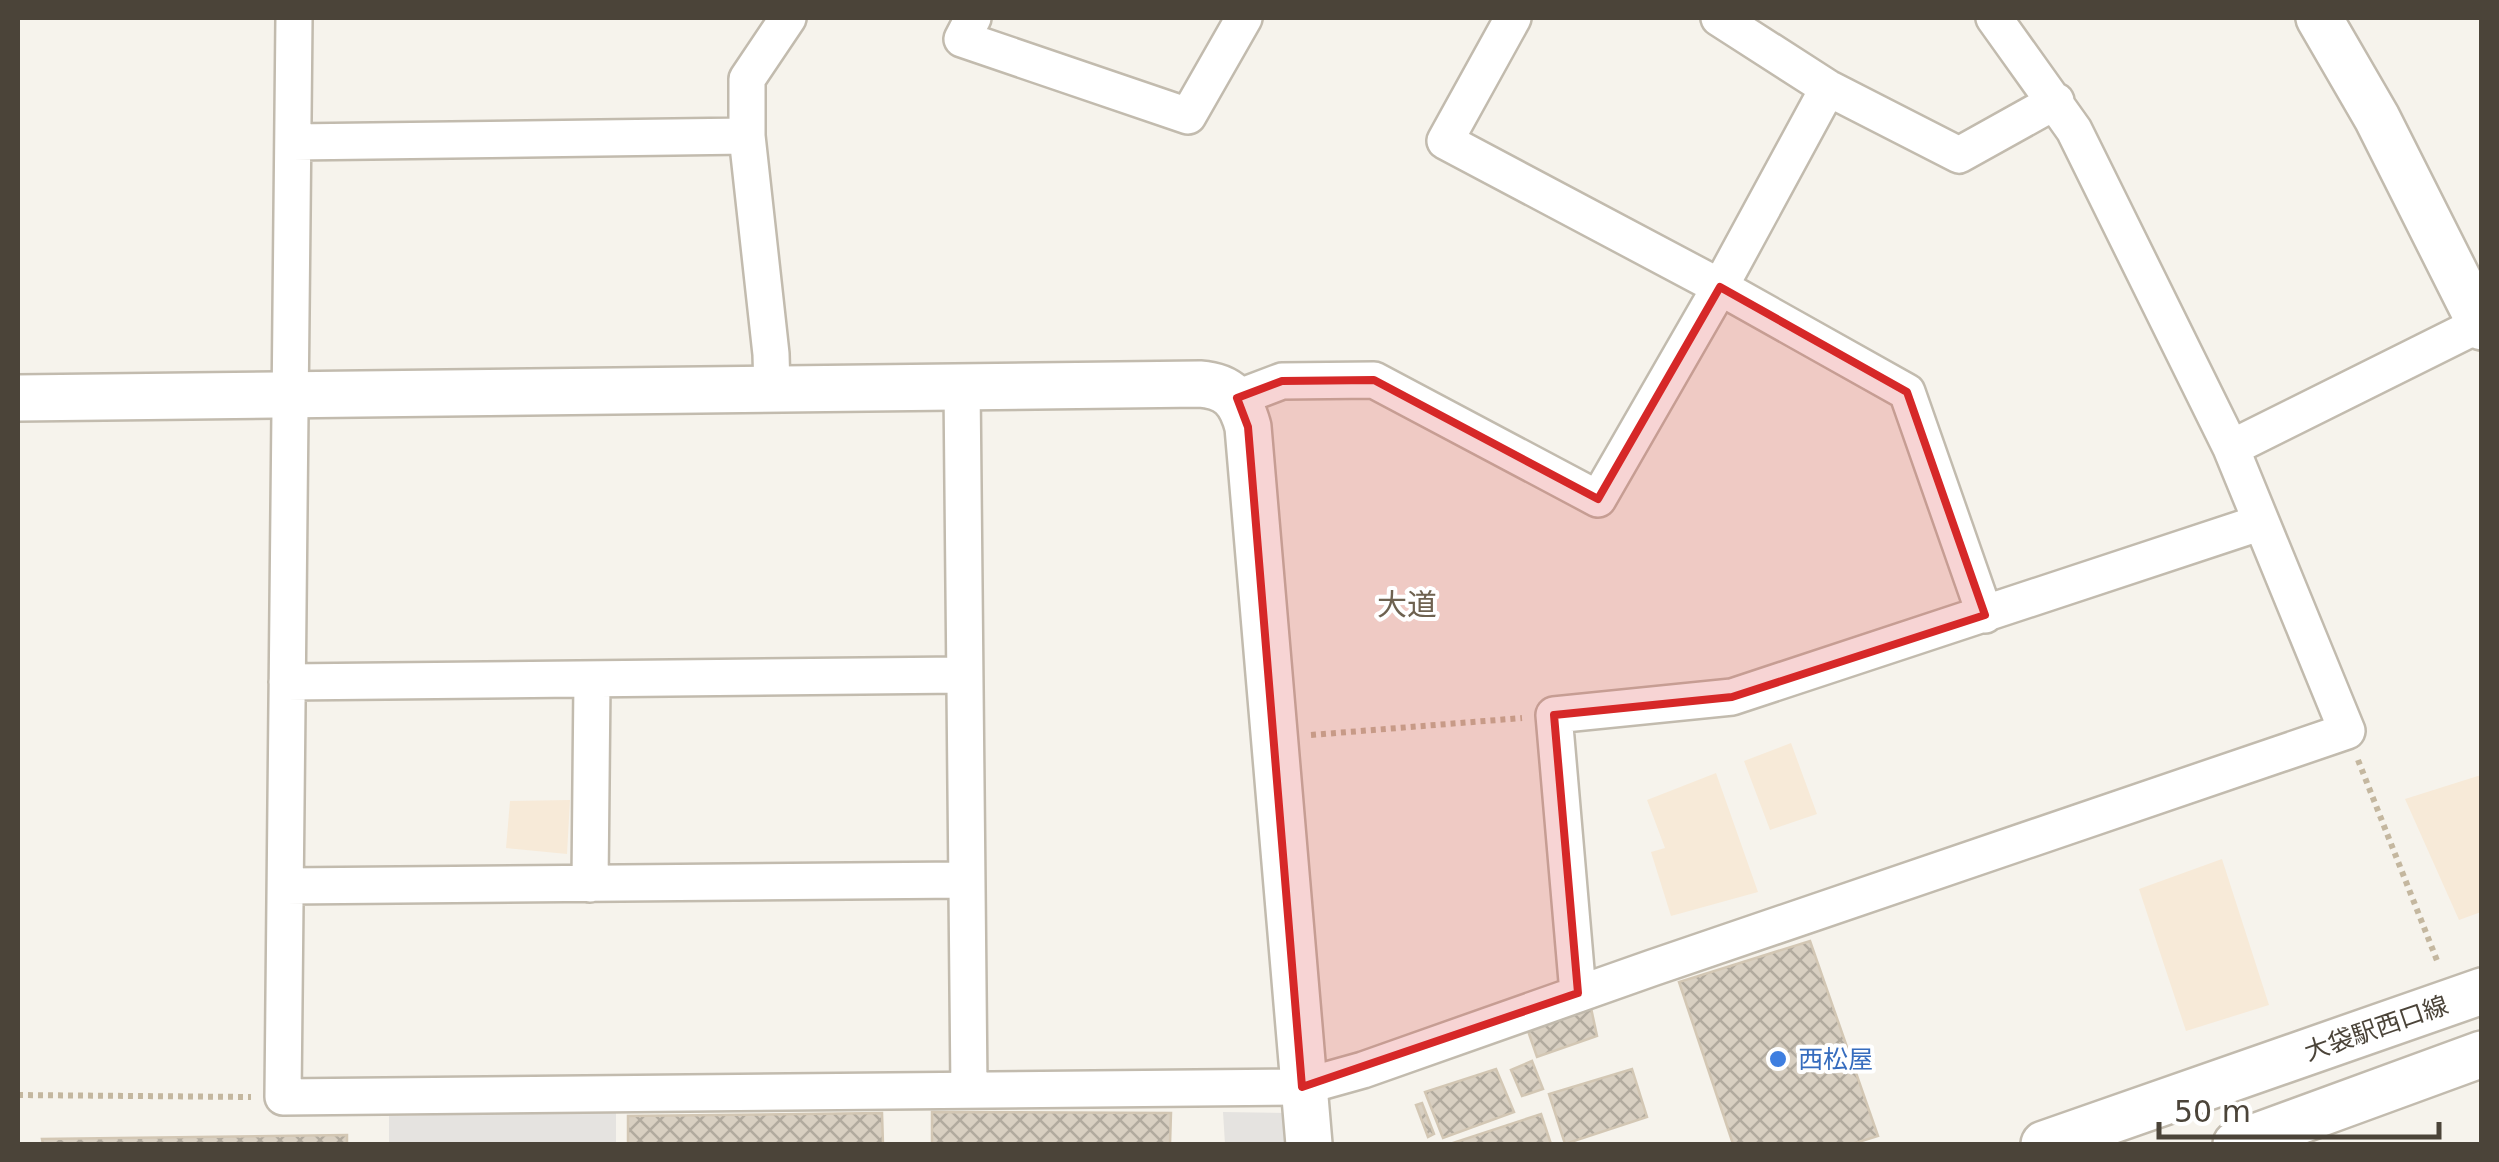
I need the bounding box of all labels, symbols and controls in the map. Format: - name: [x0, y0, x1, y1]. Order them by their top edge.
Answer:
- district label: 大道: [1377, 587, 1437, 622]
- street label: 大袋駅西口線: [2301, 990, 2452, 1067]
- place label: 西松屋: [1798, 1045, 1873, 1074]
- marker: 西松屋: [1767, 1048, 1789, 1070]
- scale bar: [2159, 1077, 2439, 1139]
- text: 50 m: [2174, 1094, 2251, 1129]

